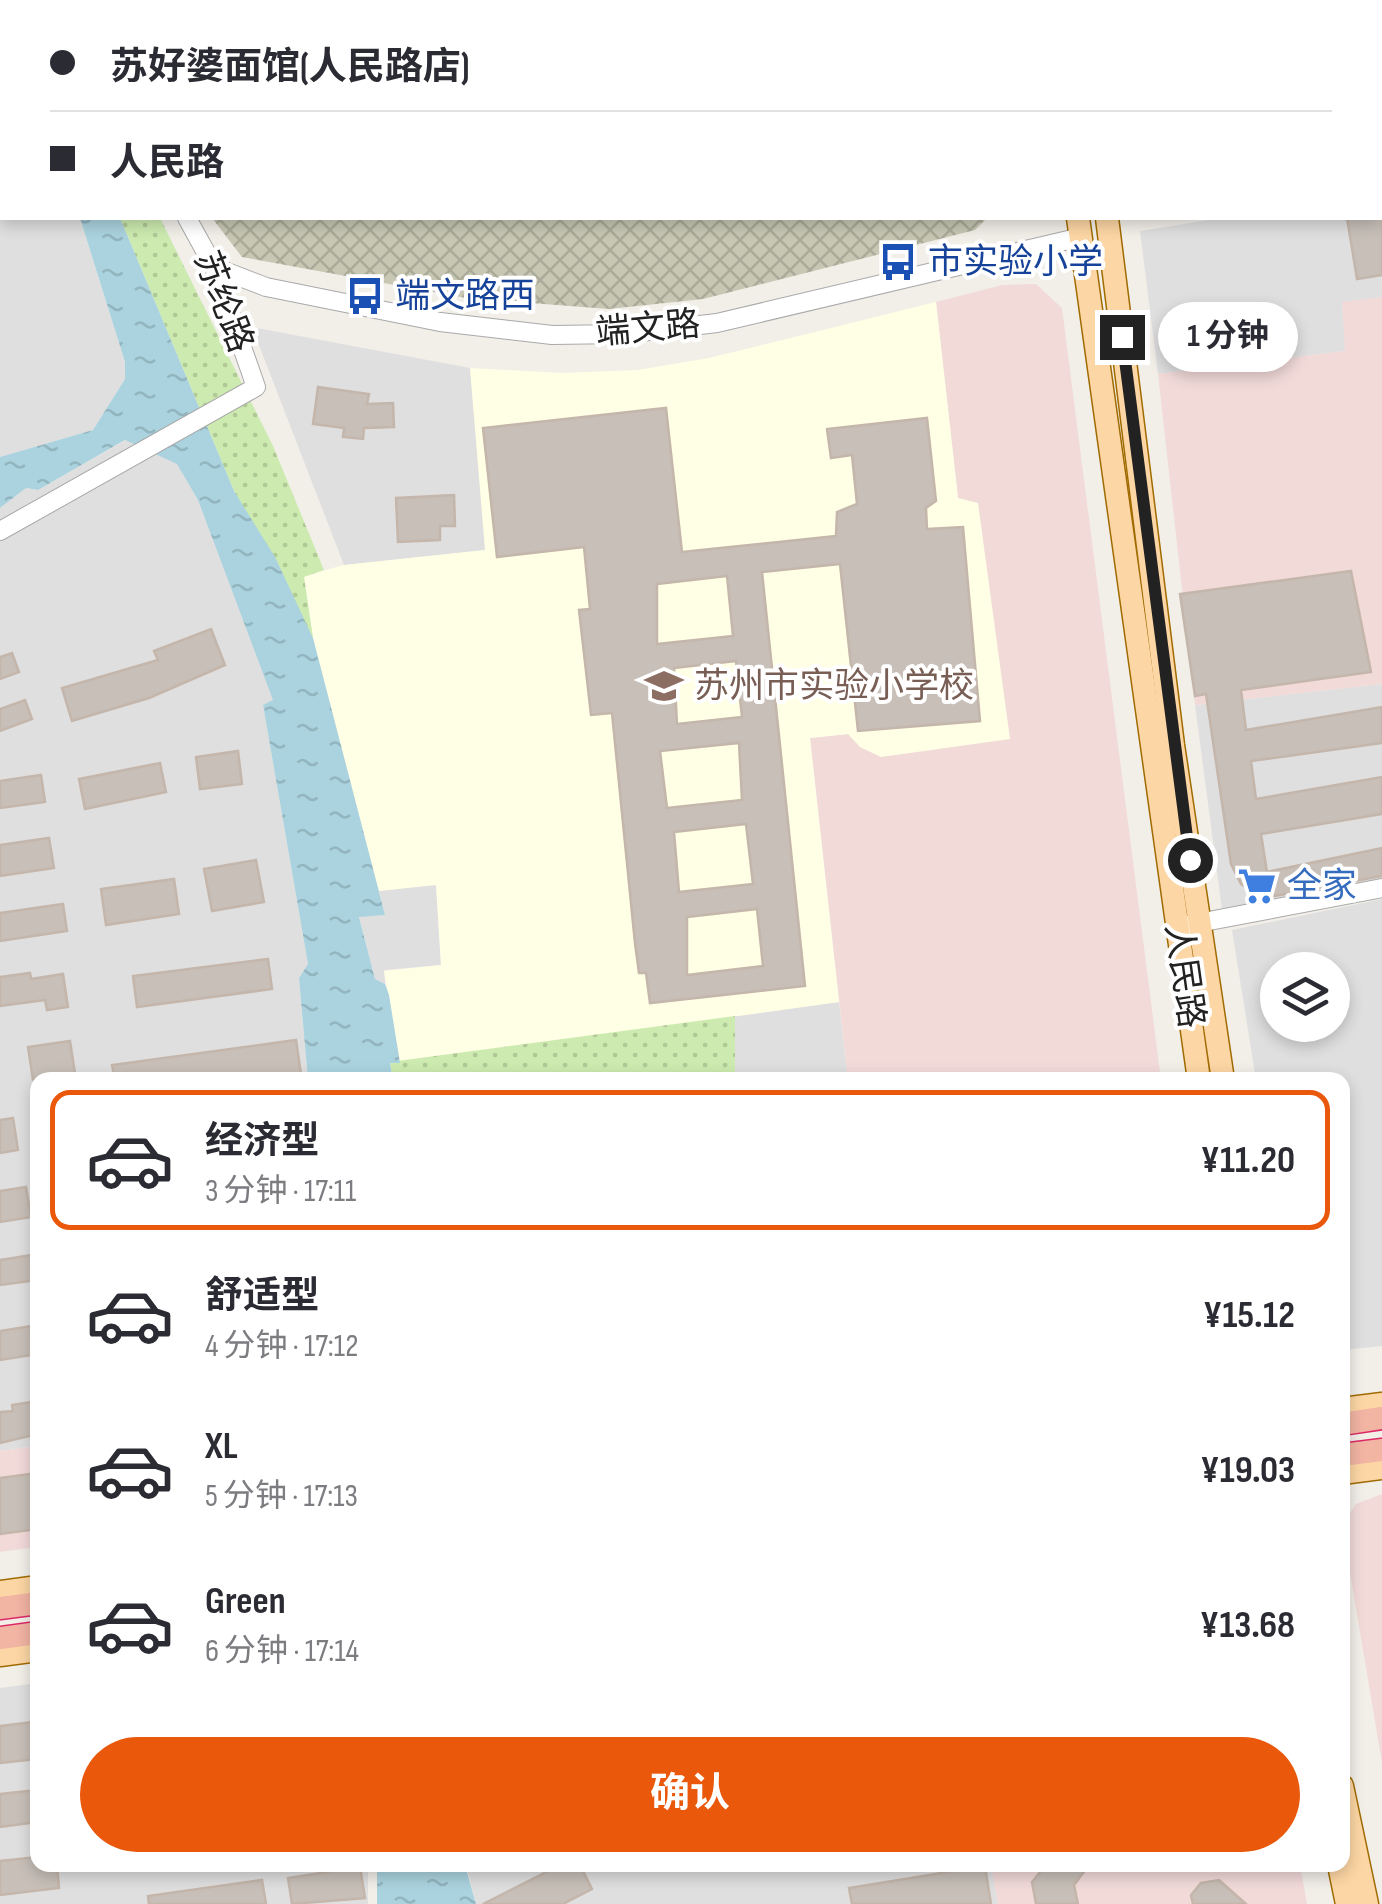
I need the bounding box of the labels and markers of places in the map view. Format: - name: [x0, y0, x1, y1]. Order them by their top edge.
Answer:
- bus stop icon: 市实验小学: [877, 241, 919, 283]
- place label: 市实验小学: [928, 241, 1103, 284]
- bus stop icon: 端文路西: [344, 275, 386, 317]
- place label: 端文路西: [395, 275, 535, 318]
- school or university icon: 苏州市实验小学校: [643, 665, 685, 707]
- place label: 苏州市实验小学校: [694, 665, 974, 708]
- supermarket icon: 全家: [1236, 865, 1278, 907]
- place label: 全家: [1287, 865, 1357, 908]

